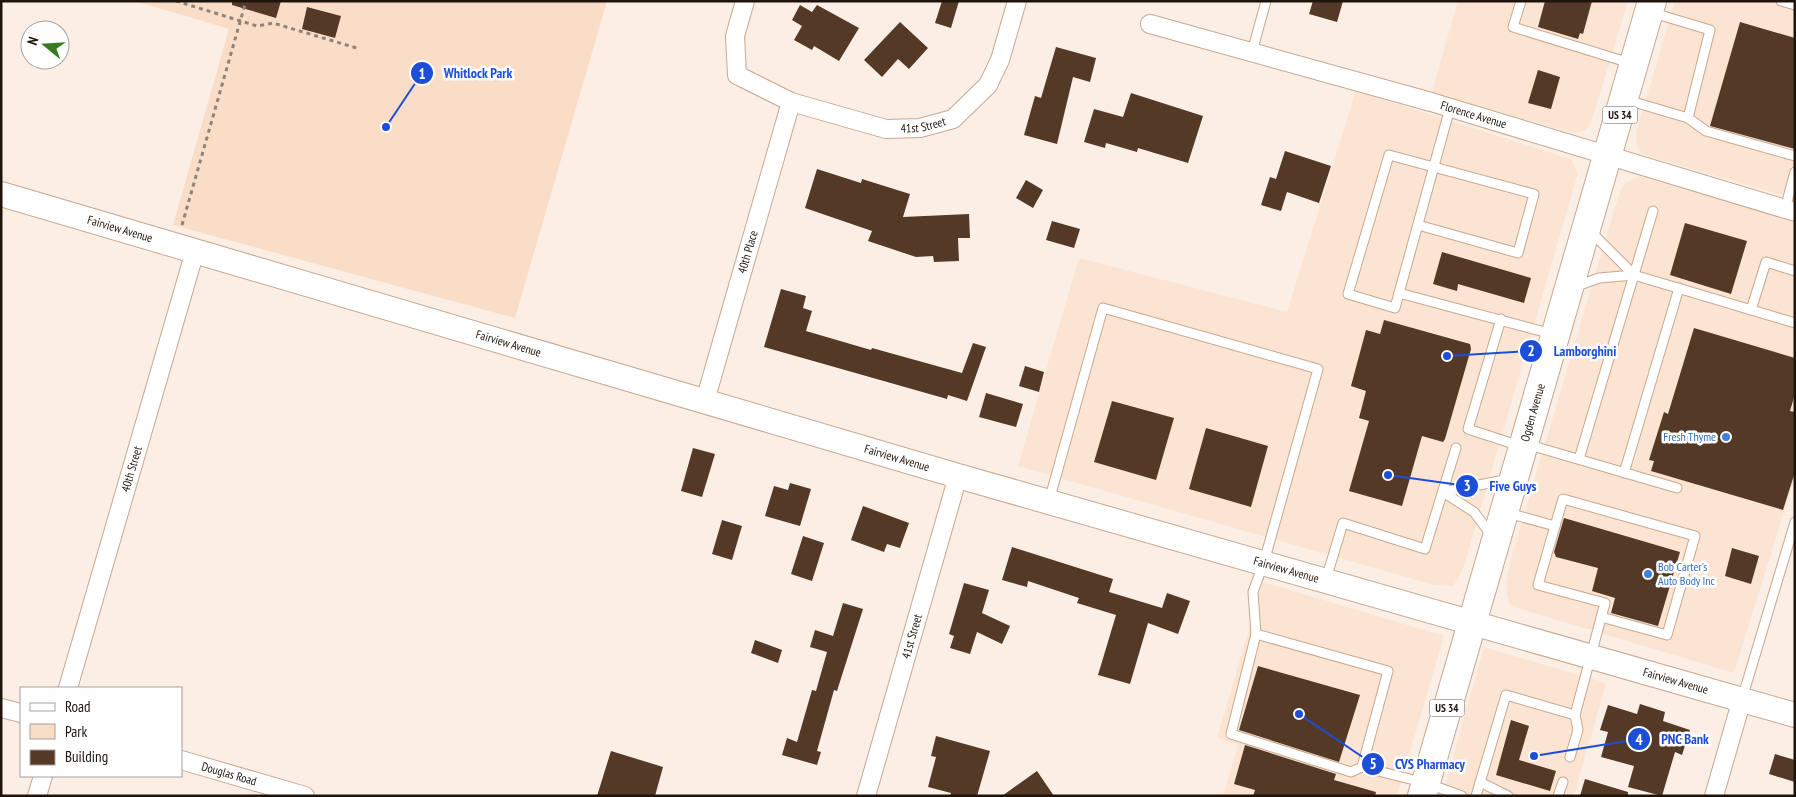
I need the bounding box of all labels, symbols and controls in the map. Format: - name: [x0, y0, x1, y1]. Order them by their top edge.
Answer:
- north arrow: [20, 20, 70, 70]
- text: N: [23, 35, 42, 47]
- callout: Whitlock Park: [409, 59, 523, 88]
- text: 1: [418, 64, 426, 83]
- text: Whitlock Park: [443, 64, 512, 82]
- street label: Florence Avenue: [1439, 97, 1508, 131]
- road number: US 34: [1602, 106, 1638, 124]
- street label: 41st Street: [900, 113, 948, 136]
- street label: Fairview Avenue: [86, 212, 155, 245]
- street label: 40th Place: [734, 229, 761, 275]
- street label: Fairview Avenue: [474, 326, 543, 360]
- callout: Lamborghini: [1518, 336, 1626, 365]
- text: 2: [1527, 341, 1535, 360]
- text: Lamborghini: [1554, 342, 1616, 360]
- street label: Ogden Avenue: [1517, 382, 1548, 443]
- place label: Fresh Thyme: [1663, 429, 1716, 444]
- marker: Fresh Thyme: [1720, 431, 1732, 443]
- street label: Fairview Avenue: [863, 441, 931, 474]
- street label: 40th Street: [117, 444, 145, 494]
- callout: Five Guys: [1455, 472, 1547, 501]
- text: 3: [1463, 476, 1471, 495]
- text: Five Guys: [1490, 477, 1537, 495]
- street label: Fairview Avenue: [1252, 553, 1321, 586]
- place label: Bob Carter's Auto Body Inc: [1658, 559, 1716, 588]
- marker: Bob Carter's Auto Body Inc: [1642, 568, 1654, 580]
- street label: 41st Street: [898, 612, 925, 660]
- street label: Fairview Avenue: [1641, 664, 1710, 697]
- legend: [20, 687, 182, 777]
- text: Road: [65, 697, 91, 716]
- road number: US 34: [1430, 700, 1464, 716]
- text: Park: [65, 722, 87, 741]
- callout: PNC Bank: [1626, 725, 1720, 754]
- text: 4: [1635, 730, 1643, 749]
- text: PNC Bank: [1661, 730, 1709, 748]
- text: Building: [65, 747, 108, 766]
- callout: CVS Pharmacy: [1360, 749, 1475, 778]
- text: 5: [1369, 754, 1377, 773]
- text: CVS Pharmacy: [1395, 755, 1465, 773]
- street label: Douglas Road: [200, 758, 258, 789]

